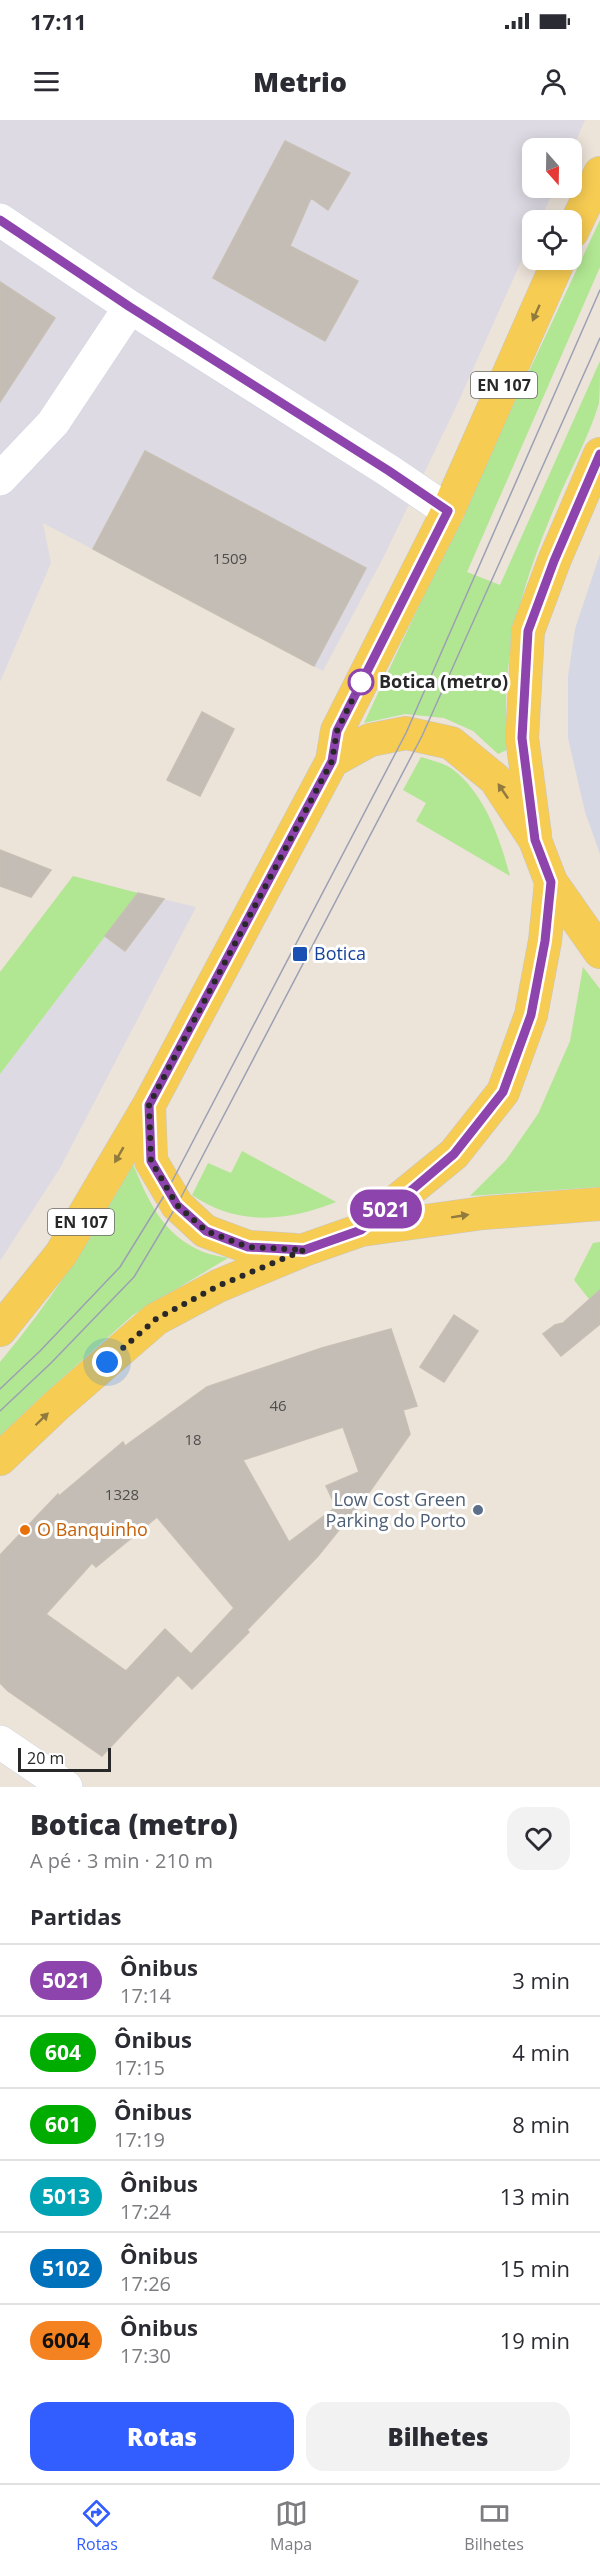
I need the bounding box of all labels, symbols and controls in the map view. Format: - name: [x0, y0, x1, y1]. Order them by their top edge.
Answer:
- text: 17:11: [30, 6, 87, 36]
- text: Metrio: [253, 63, 347, 100]
- icon: menu: [30, 65, 63, 98]
- icon: person: [537, 65, 570, 98]
- north arrow: [522, 138, 582, 198]
- map controls: [522, 138, 582, 270]
- button: locate: [522, 210, 582, 270]
- one-way arrow: [530, 304, 540, 322]
- road number: EN 107: [471, 372, 537, 398]
- house number: 1509: [213, 548, 247, 568]
- marker: Botica (metro): [348, 669, 374, 695]
- place label: Botica (metro): [379, 669, 508, 693]
- one-way arrow: [498, 783, 509, 799]
- place label: Botica: [314, 941, 366, 965]
- marker: Botica: [291, 945, 309, 963]
- one-way arrow: [114, 1147, 125, 1163]
- line badge: 5021: [344, 1190, 428, 1228]
- text: 5021: [362, 1195, 410, 1223]
- road number: EN 107: [48, 1209, 114, 1235]
- one-way arrow: [451, 1212, 470, 1221]
- your location: [92, 1347, 122, 1377]
- house number: 46: [269, 1395, 287, 1415]
- one-way arrow: [35, 1412, 50, 1426]
- house number: 18: [184, 1429, 202, 1449]
- house number: 1328: [105, 1484, 139, 1504]
- place label: Low Cost Green Parking do Porto: [326, 1487, 466, 1532]
- marker: Low Cost Green Parking do Porto: [471, 1503, 485, 1517]
- place label: O Banquinho: [37, 1517, 148, 1541]
- marker: O Banquinho: [18, 1523, 32, 1537]
- scale bar: [18, 1745, 111, 1772]
- text: 20 m: [27, 1747, 64, 1769]
- text: Botica (metro): [30, 1805, 238, 1843]
- button: heart: [507, 1807, 570, 1870]
- text: A pé · 3 min · 210 m: [30, 1847, 213, 1874]
- text: Partidas: [30, 1901, 122, 1931]
- text: Ônibus: [120, 1952, 198, 1982]
- text: 3 min: [512, 1965, 570, 1995]
- text: 5021: [42, 1966, 90, 1994]
- text: 17:14: [120, 1982, 171, 2009]
- text: Ônibus: [114, 2024, 192, 2054]
- text: 4 min: [512, 2037, 570, 2067]
- text: 604: [45, 2038, 81, 2066]
- text: 17:15: [114, 2054, 165, 2081]
- text: Ônibus: [114, 2096, 192, 2126]
- text: 8 min: [512, 2109, 570, 2139]
- text: 601: [45, 2110, 81, 2138]
- text: 17:19: [114, 2126, 165, 2153]
- text: Ônibus: [120, 2168, 198, 2198]
- text: 13 min: [500, 2181, 570, 2211]
- text: 5013: [42, 2182, 90, 2210]
- text: 17:24: [120, 2198, 171, 2225]
- text: Ônibus: [120, 2240, 198, 2270]
- text: 15 min: [500, 2253, 570, 2283]
- text: 5102: [42, 2254, 90, 2282]
- text: 17:26: [120, 2270, 171, 2297]
- text: Ônibus: [120, 2312, 198, 2342]
- text: 19 min: [500, 2325, 570, 2355]
- text: 6004: [42, 2326, 90, 2354]
- text: 17:30: [120, 2342, 171, 2369]
- button: Rotas: [30, 2402, 294, 2471]
- button: Bilhetes: [306, 2402, 570, 2471]
- tab: Rotas: [76, 2497, 118, 2555]
- tab: Mapa: [270, 2497, 312, 2555]
- tab: Bilhetes: [464, 2497, 524, 2555]

